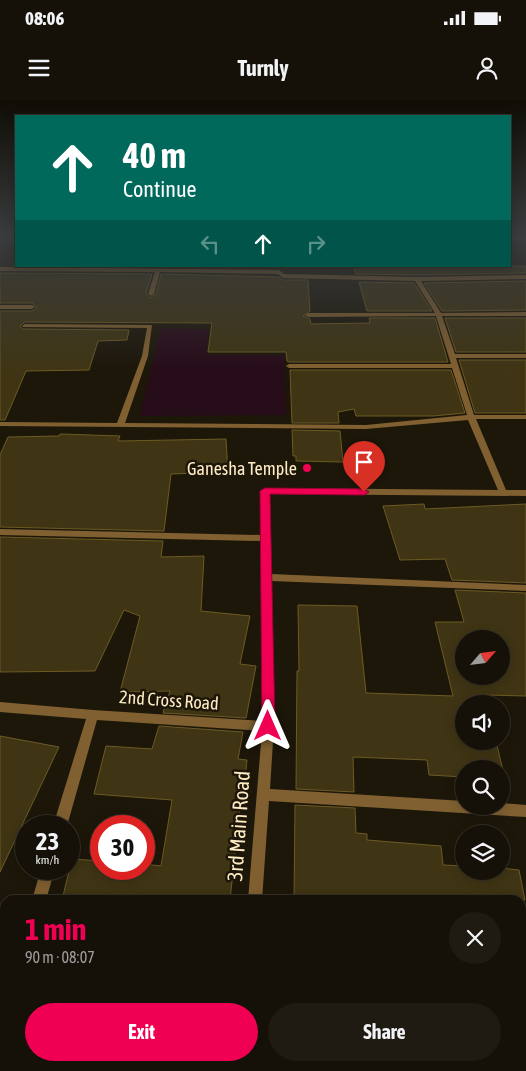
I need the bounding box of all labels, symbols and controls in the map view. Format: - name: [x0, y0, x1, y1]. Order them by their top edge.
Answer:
- text: 08:06: [25, 7, 64, 29]
- icon: menu: [25, 54, 53, 82]
- icon: person: [473, 54, 501, 82]
- text: Turnly: [237, 55, 289, 81]
- icon: ahead: [40, 135, 105, 200]
- text: 40 m: [123, 135, 186, 175]
- text: Continue: [123, 176, 197, 202]
- icon: left: [196, 230, 224, 258]
- icon: ahead: [249, 230, 277, 258]
- icon: right: [302, 230, 330, 258]
- pin: [343, 441, 385, 492]
- icon: arrive: [350, 448, 378, 476]
- place label: Ganesha Temple: [187, 458, 297, 479]
- marker: Ganesha Temple: [301, 462, 313, 474]
- north arrow: [455, 630, 510, 685]
- map controls: [455, 630, 510, 880]
- street label: 2nd Cross Road: [119, 686, 219, 714]
- button: sound: [455, 695, 510, 750]
- position arrow: [241, 699, 293, 751]
- button: search: [455, 760, 510, 815]
- street label: 3rd Main Road: [222, 770, 254, 882]
- speed limit sign: 30: [90, 815, 155, 880]
- button: layers: [455, 825, 510, 880]
- text: 23: [36, 827, 59, 855]
- text: km/h: [36, 853, 59, 867]
- text: 1 min: [25, 912, 86, 946]
- button: close: [449, 912, 501, 964]
- text: 90 m · 08:07: [25, 948, 95, 966]
- button: Exit: [25, 1003, 258, 1061]
- button: Share: [268, 1003, 501, 1061]

